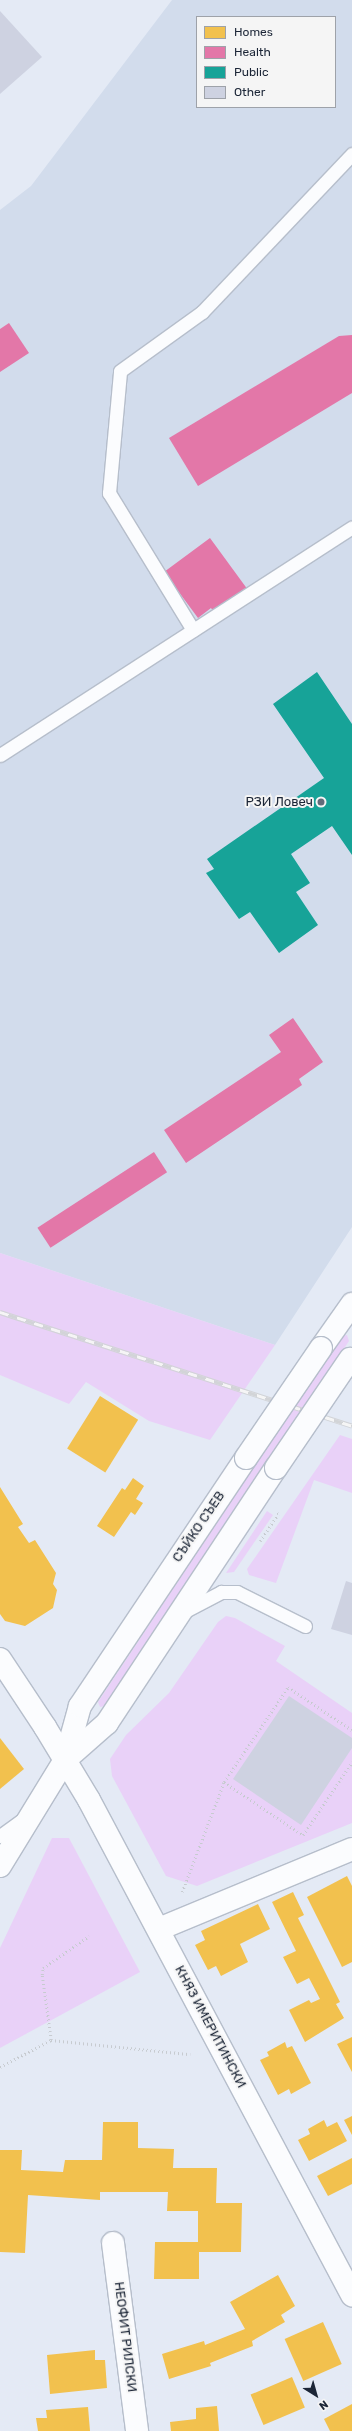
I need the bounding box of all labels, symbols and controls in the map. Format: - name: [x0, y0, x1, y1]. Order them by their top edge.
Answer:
- legend: [196, 16, 336, 108]
- text: Homes: [234, 25, 273, 39]
- text: Health: [234, 45, 271, 59]
- text: Public: [234, 65, 269, 79]
- text: Other: [234, 85, 265, 99]
- place label: РЗИ Ловеч: [245, 794, 313, 810]
- marker: РЗИ Ловеч: [316, 797, 326, 807]
- street label: СЪЙКО СЪЕВ: [170, 1489, 228, 1565]
- street label: КНЯЗ ИМЕРИТИНСКИ: [171, 1963, 249, 2091]
- street label: НЕОФИТ РИЛСКИ: [110, 2281, 140, 2393]
- north arrow: [296, 2375, 336, 2415]
- text: N: [316, 2397, 331, 2413]

